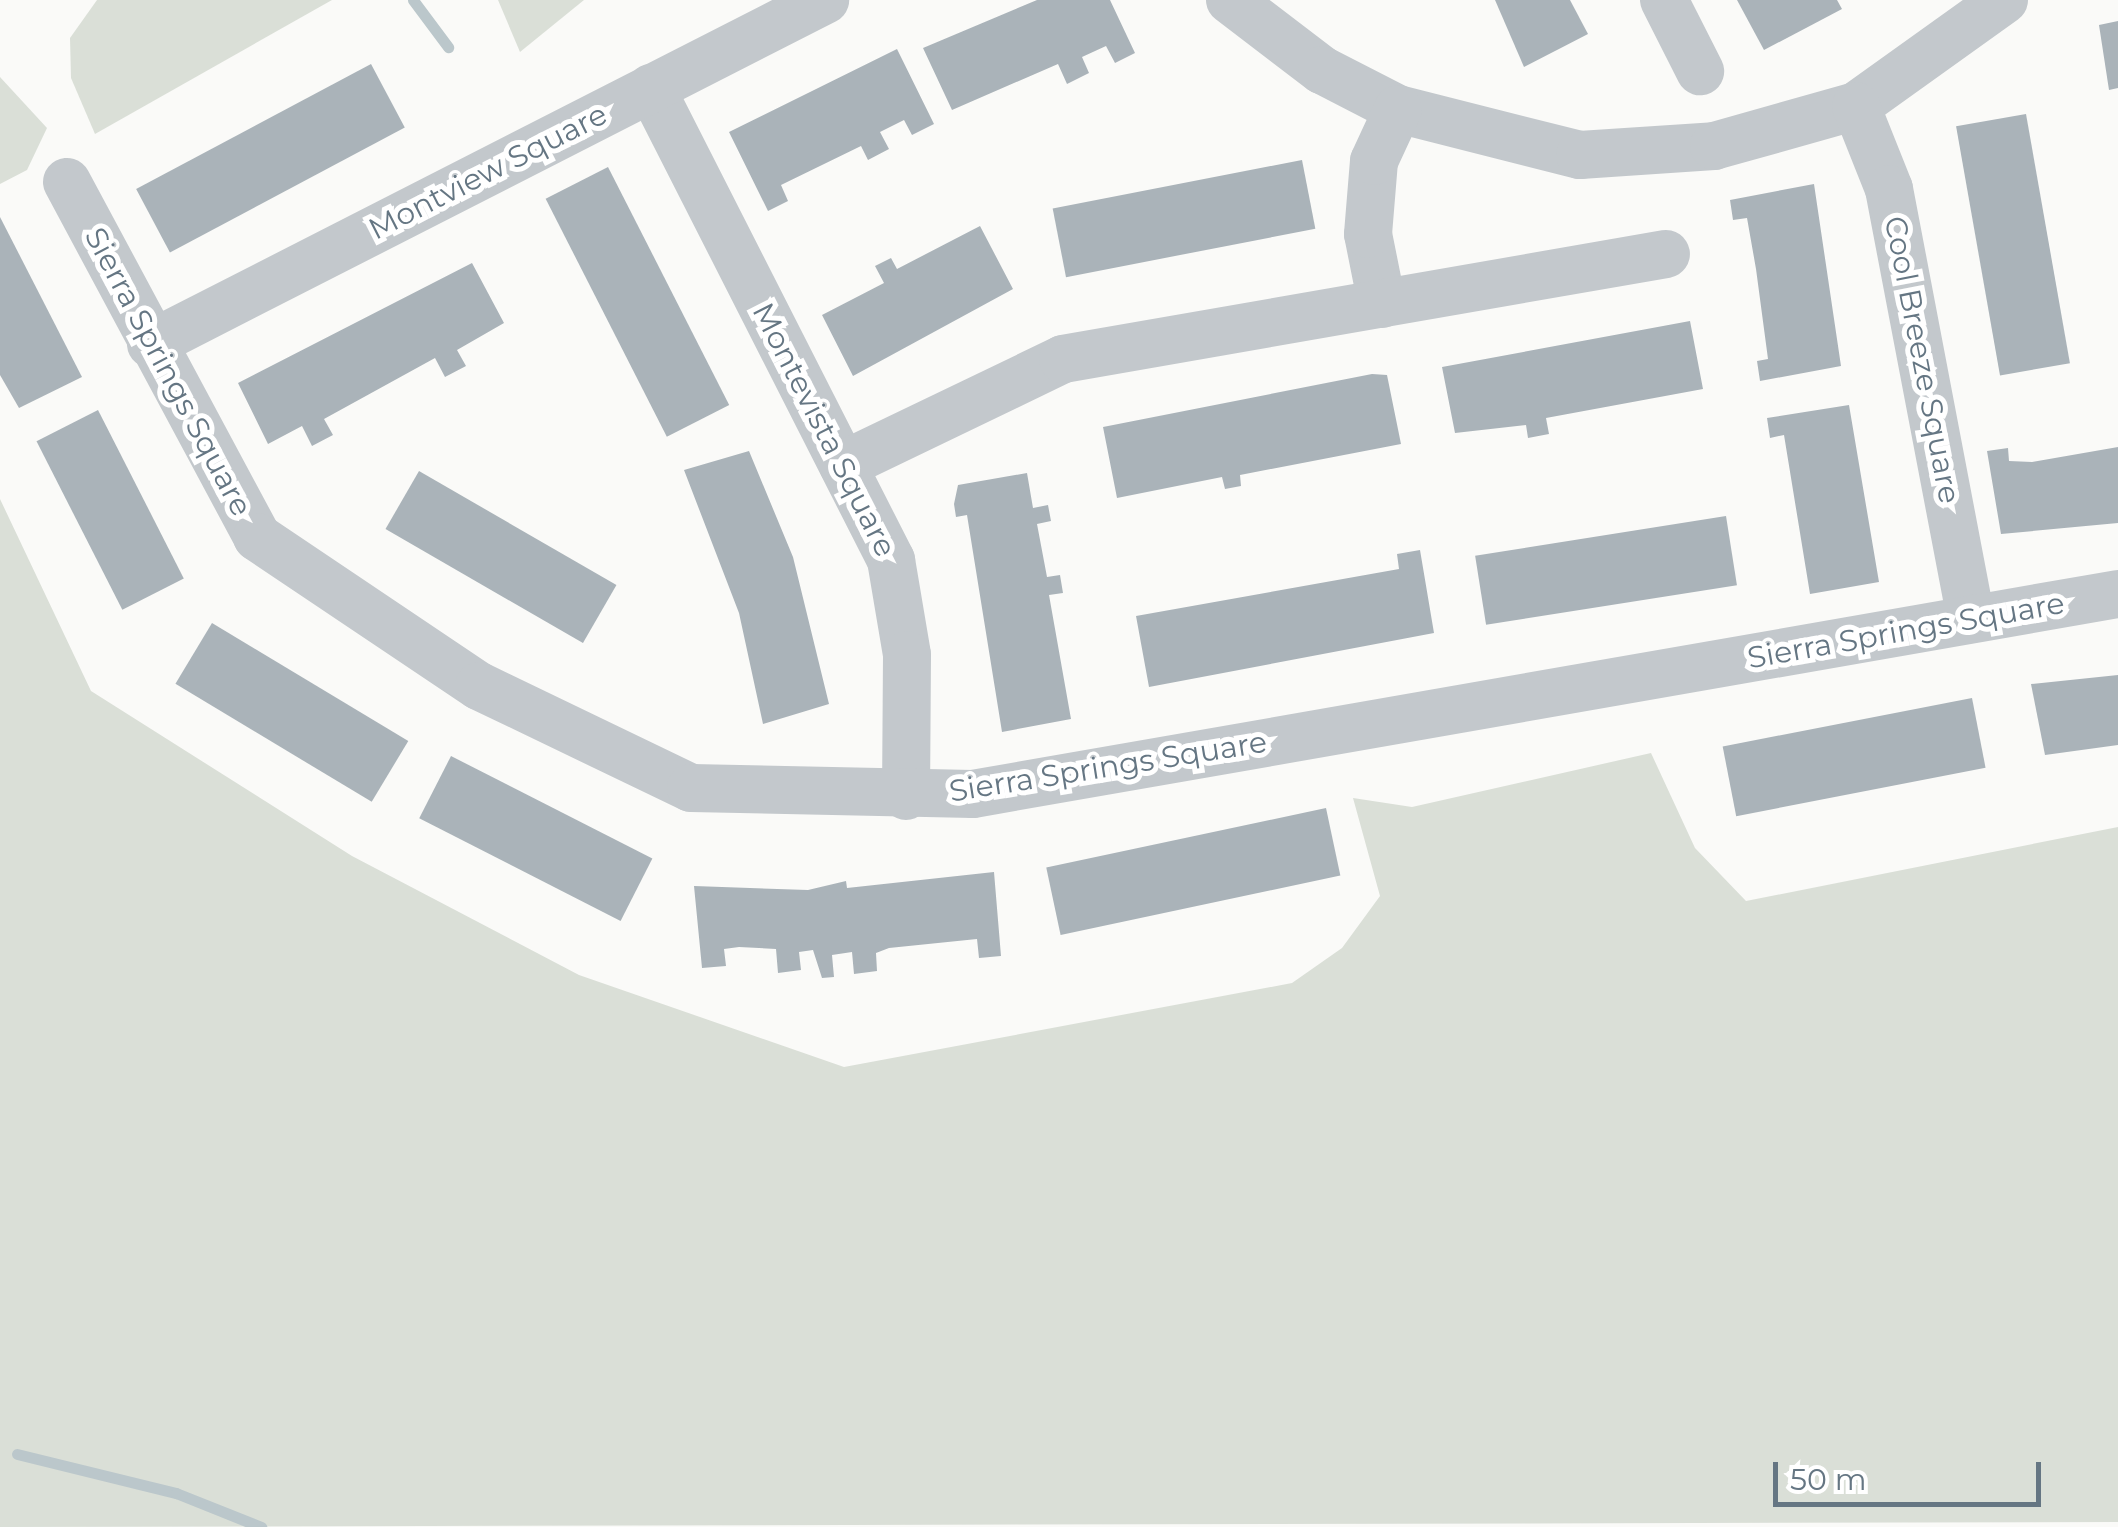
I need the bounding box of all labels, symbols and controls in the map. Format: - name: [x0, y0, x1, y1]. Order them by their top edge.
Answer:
- street label: Montview Square: [363, 96, 613, 248]
- street label: Cool Breeze Square: [1876, 213, 1968, 507]
- street label: Sierra Springs Square: [77, 222, 259, 522]
- street label: Montevista Square: [744, 297, 904, 563]
- street label: Sierra Springs Square: [1745, 585, 2067, 677]
- street label: Sierra Springs Square: [947, 724, 1269, 810]
- scale bar: [1778, 1442, 2046, 1504]
- text: 50 m: [1790, 1461, 1867, 1498]

